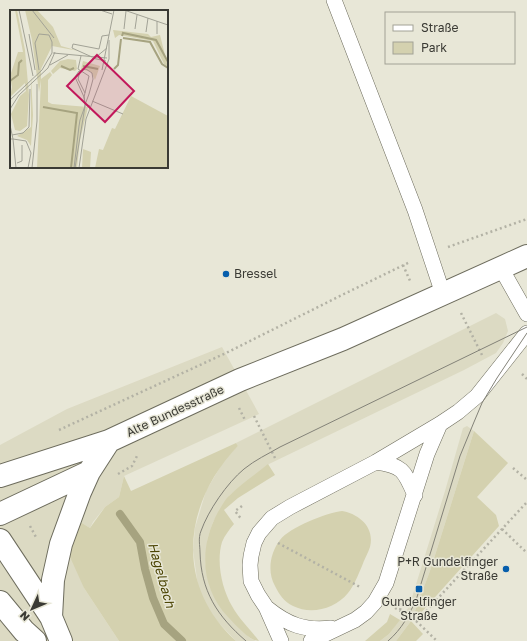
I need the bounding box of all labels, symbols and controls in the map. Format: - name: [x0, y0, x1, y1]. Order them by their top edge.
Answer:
- inset map: [10, 10, 168, 168]
- legend: [385, 12, 515, 64]
- text: Straße: [421, 20, 459, 35]
- text: Park: [421, 40, 447, 55]
- place label: Bressel: [234, 266, 277, 281]
- marker: Bressel: [221, 269, 231, 279]
- street label: Alte Bundesstraße: [124, 381, 226, 440]
- water label: Hagelbach: [145, 540, 179, 611]
- place label: P+R Gundelfinger Straße: [397, 554, 498, 583]
- marker: P+R Gundelfinger Straße: [501, 564, 511, 574]
- marker: Gundelfinger Straße: [414, 584, 424, 594]
- north arrow: [12, 589, 52, 629]
- place label: Gundelfinger Straße: [381, 594, 457, 623]
- text: N: [17, 609, 32, 624]

